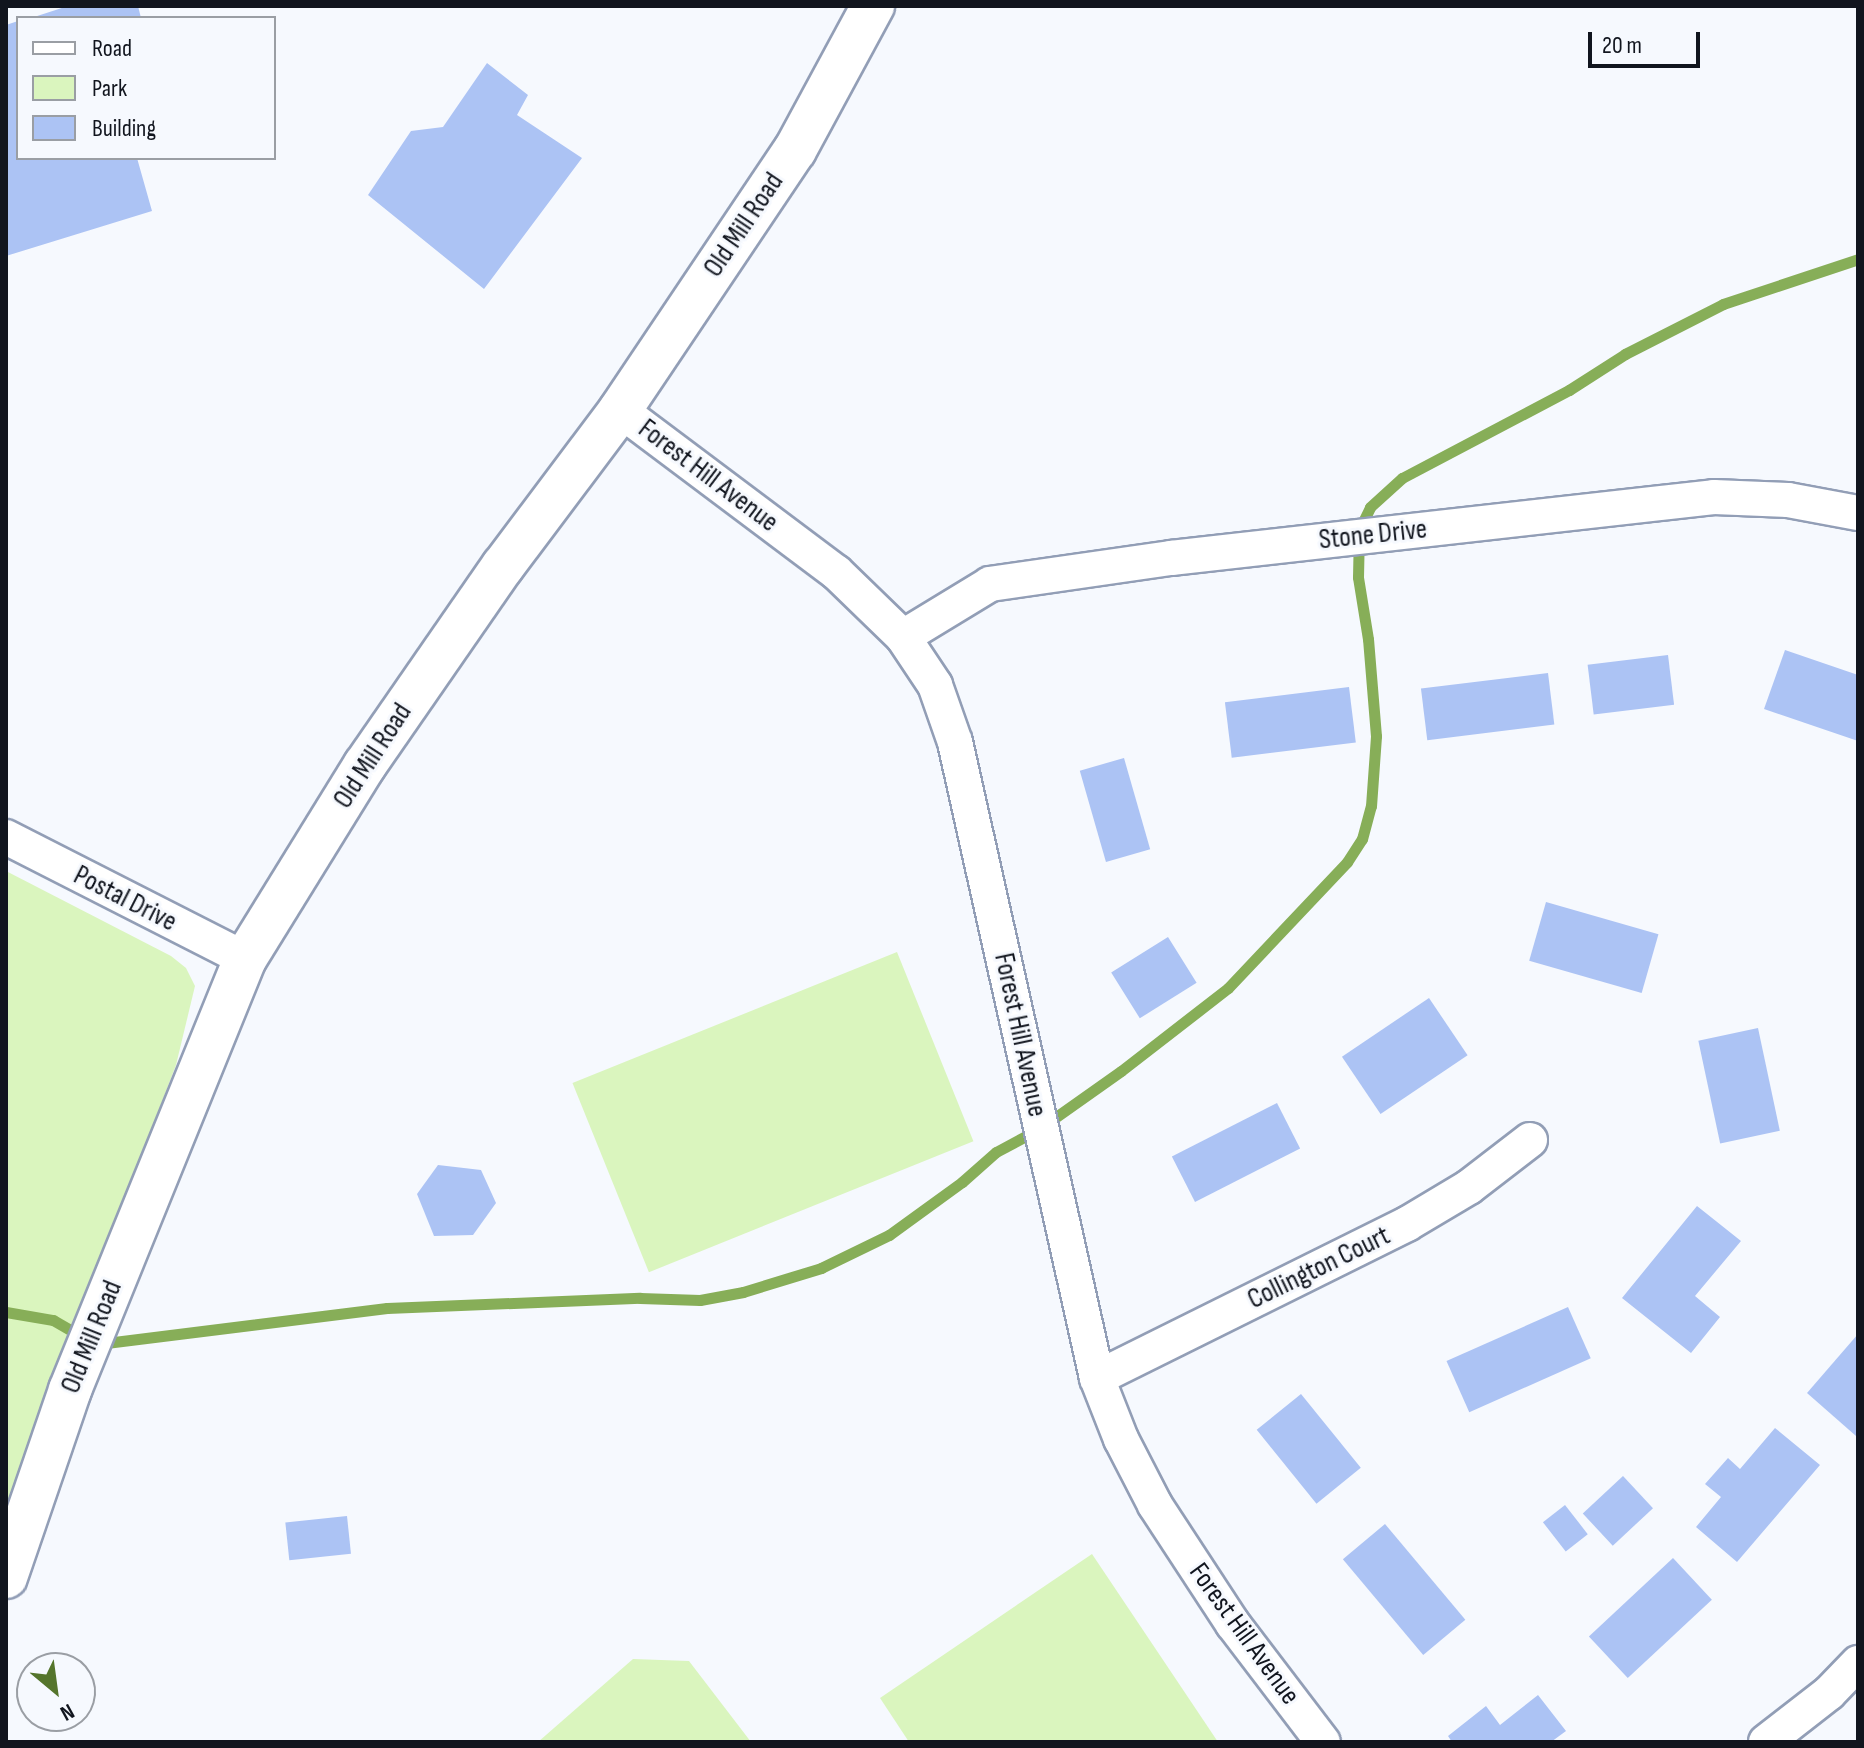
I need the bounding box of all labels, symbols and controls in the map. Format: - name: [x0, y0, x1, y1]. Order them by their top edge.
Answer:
- legend: [16, 16, 276, 160]
- scale bar: [1592, 16, 1704, 66]
- text: 20 m: [1602, 31, 1642, 60]
- text: Road: [92, 34, 132, 63]
- text: Park: [92, 74, 127, 103]
- text: Building: [92, 114, 156, 143]
- street label: Old Mill Road: [697, 166, 791, 284]
- street label: Forest Hill Avenue: [631, 412, 785, 540]
- street label: Stone Drive: [1317, 513, 1429, 557]
- street label: Old Mill Road: [327, 697, 419, 815]
- street label: Postal Drive: [68, 859, 182, 939]
- street label: Forest Hill Avenue: [986, 950, 1054, 1120]
- street label: Collington Court: [1242, 1219, 1396, 1317]
- street label: Old Mill Road: [54, 1276, 130, 1398]
- street label: Forest Hill Avenue: [1181, 1557, 1307, 1711]
- north arrow: [16, 1652, 96, 1732]
- text: N: [55, 1697, 79, 1726]

